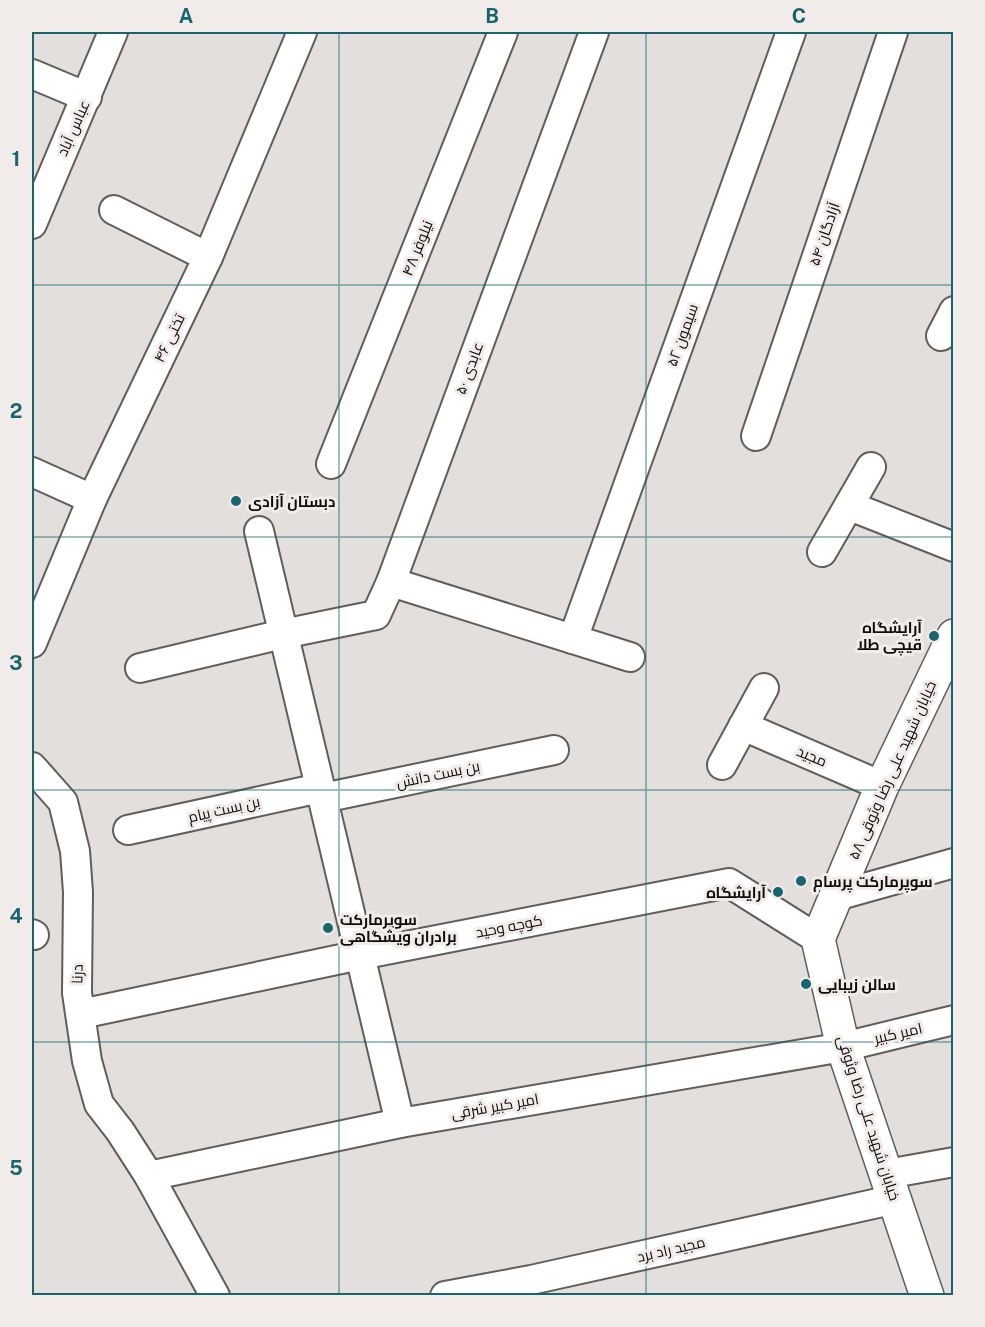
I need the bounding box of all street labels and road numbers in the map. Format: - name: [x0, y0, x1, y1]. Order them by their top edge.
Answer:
- street label: عباس آباد: [53, 97, 95, 159]
- street label: آزادگان ۵۴: [805, 200, 845, 268]
- street label: نیلوفر ۴۸: [398, 218, 437, 279]
- street label: سیمون ۵۲: [663, 301, 703, 369]
- street label: تختی ۴۶: [150, 311, 190, 366]
- street label: عابدی ۵۰: [452, 340, 488, 397]
- street label: خیابان شهید علی رضا وثوقی ۵۸: [845, 678, 941, 863]
- street label: مجید: [794, 742, 830, 770]
- street label: بن بست دانش: [395, 757, 482, 793]
- street label: بن بست پیام: [186, 792, 262, 827]
- street label: کوچه وحید: [474, 911, 544, 943]
- street label: درنا: [68, 964, 87, 984]
- street label: امیر کبیر: [871, 1019, 924, 1048]
- street label: خیابان شهید علی رضا وثوقی: [832, 1033, 904, 1203]
- street label: امیر کبیر شرقی: [450, 1090, 540, 1124]
- street label: مجید راد برد: [635, 1233, 707, 1266]

